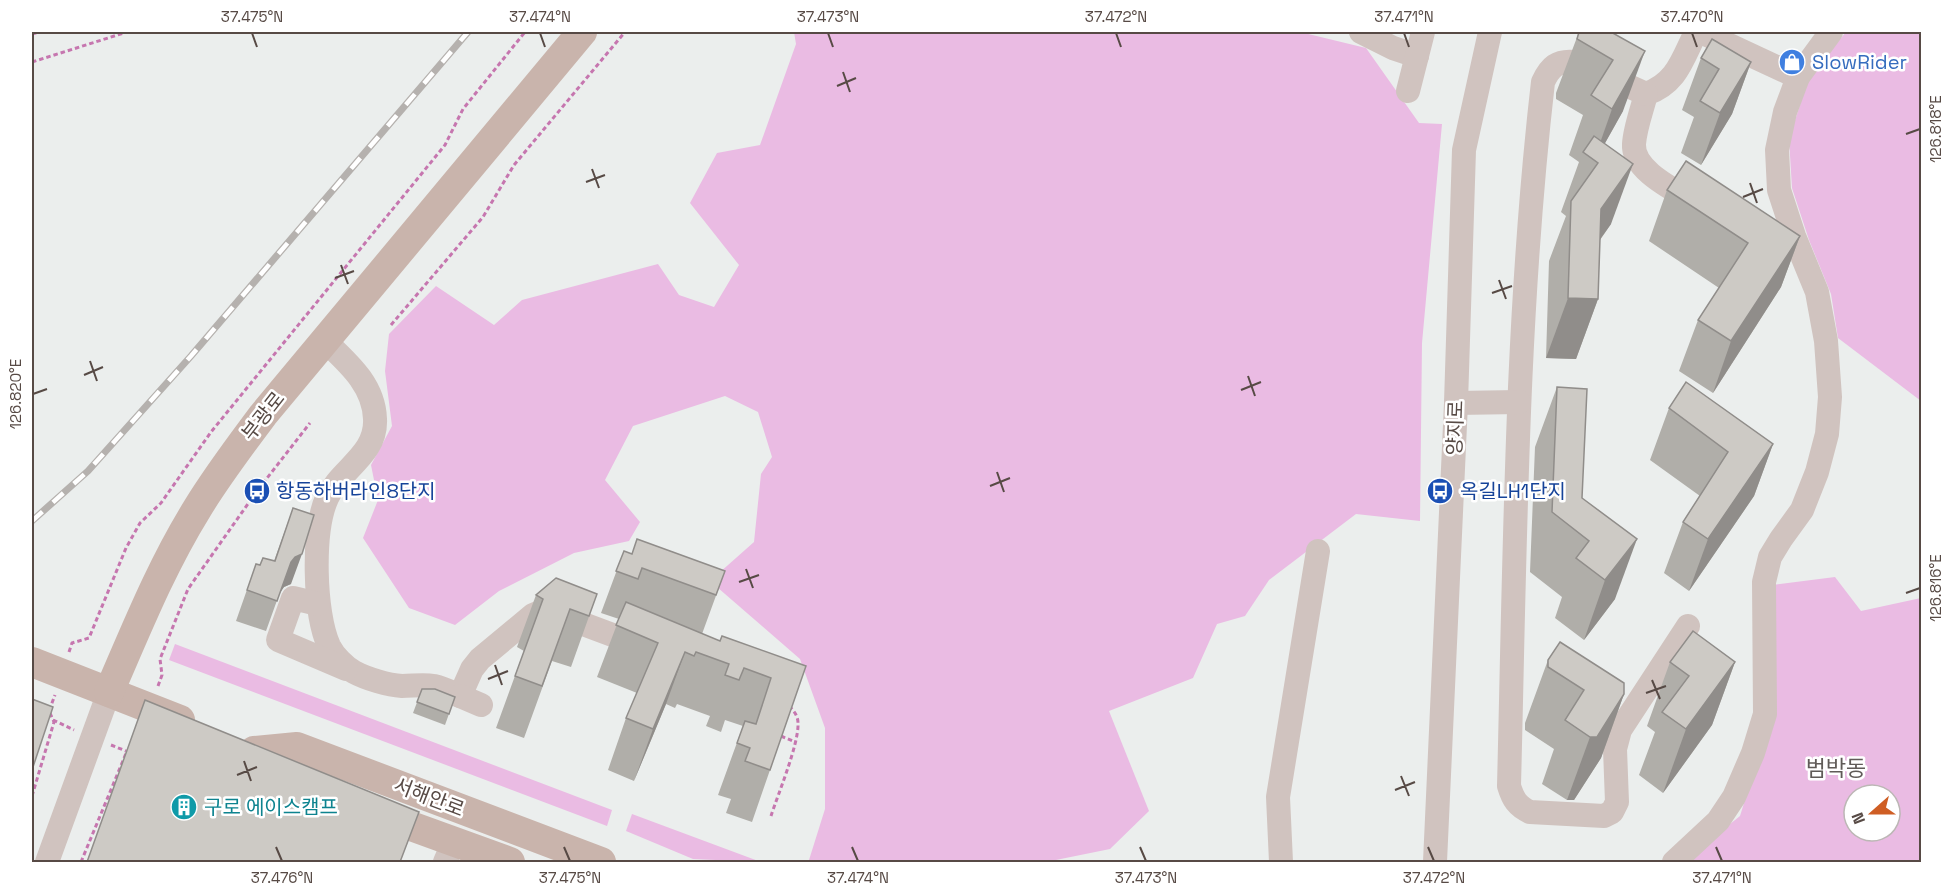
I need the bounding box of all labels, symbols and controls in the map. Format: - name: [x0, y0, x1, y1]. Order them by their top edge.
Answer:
- text: 37.475°N: [221, 7, 283, 26]
- text: 37.474°N: [509, 7, 571, 26]
- text: 37.473°N: [797, 7, 859, 26]
- text: 37.472°N: [1085, 7, 1147, 26]
- text: 37.471°N: [1374, 7, 1434, 26]
- text: 37.470°N: [1661, 7, 1723, 26]
- shop icon: SlowRider: [1777, 47, 1807, 77]
- place label: SlowRider: [1812, 49, 1907, 75]
- text: 126.818°E: [1926, 95, 1945, 163]
- text: 126.820°E: [6, 359, 25, 429]
- street label: 부광로: [236, 386, 290, 446]
- street label: 양지로: [1441, 400, 1469, 456]
- bus stop icon: 항동하버라인8단지: [242, 476, 272, 506]
- bus stop icon: 옥길LH1단지: [1425, 476, 1455, 506]
- place label: 항동하버라인8단지: [276, 478, 436, 504]
- place label: 옥길LH1단지: [1460, 478, 1566, 504]
- text: 126.816°E: [1926, 554, 1945, 622]
- district label: 범박동: [1806, 754, 1866, 782]
- street label: 서해안로: [390, 772, 468, 822]
- north arrow: [1842, 783, 1902, 843]
- building icon: 구로 에이스캠프: [169, 792, 199, 822]
- place label: 구로 에이스캠프: [204, 794, 338, 820]
- text: N: [1847, 809, 1870, 827]
- text: 37.476°N: [251, 868, 313, 887]
- text: 37.475°N: [539, 868, 601, 887]
- text: 37.474°N: [827, 868, 889, 887]
- text: 37.473°N: [1115, 868, 1177, 887]
- text: 37.472°N: [1403, 868, 1465, 887]
- text: 37.471°N: [1692, 868, 1752, 887]

